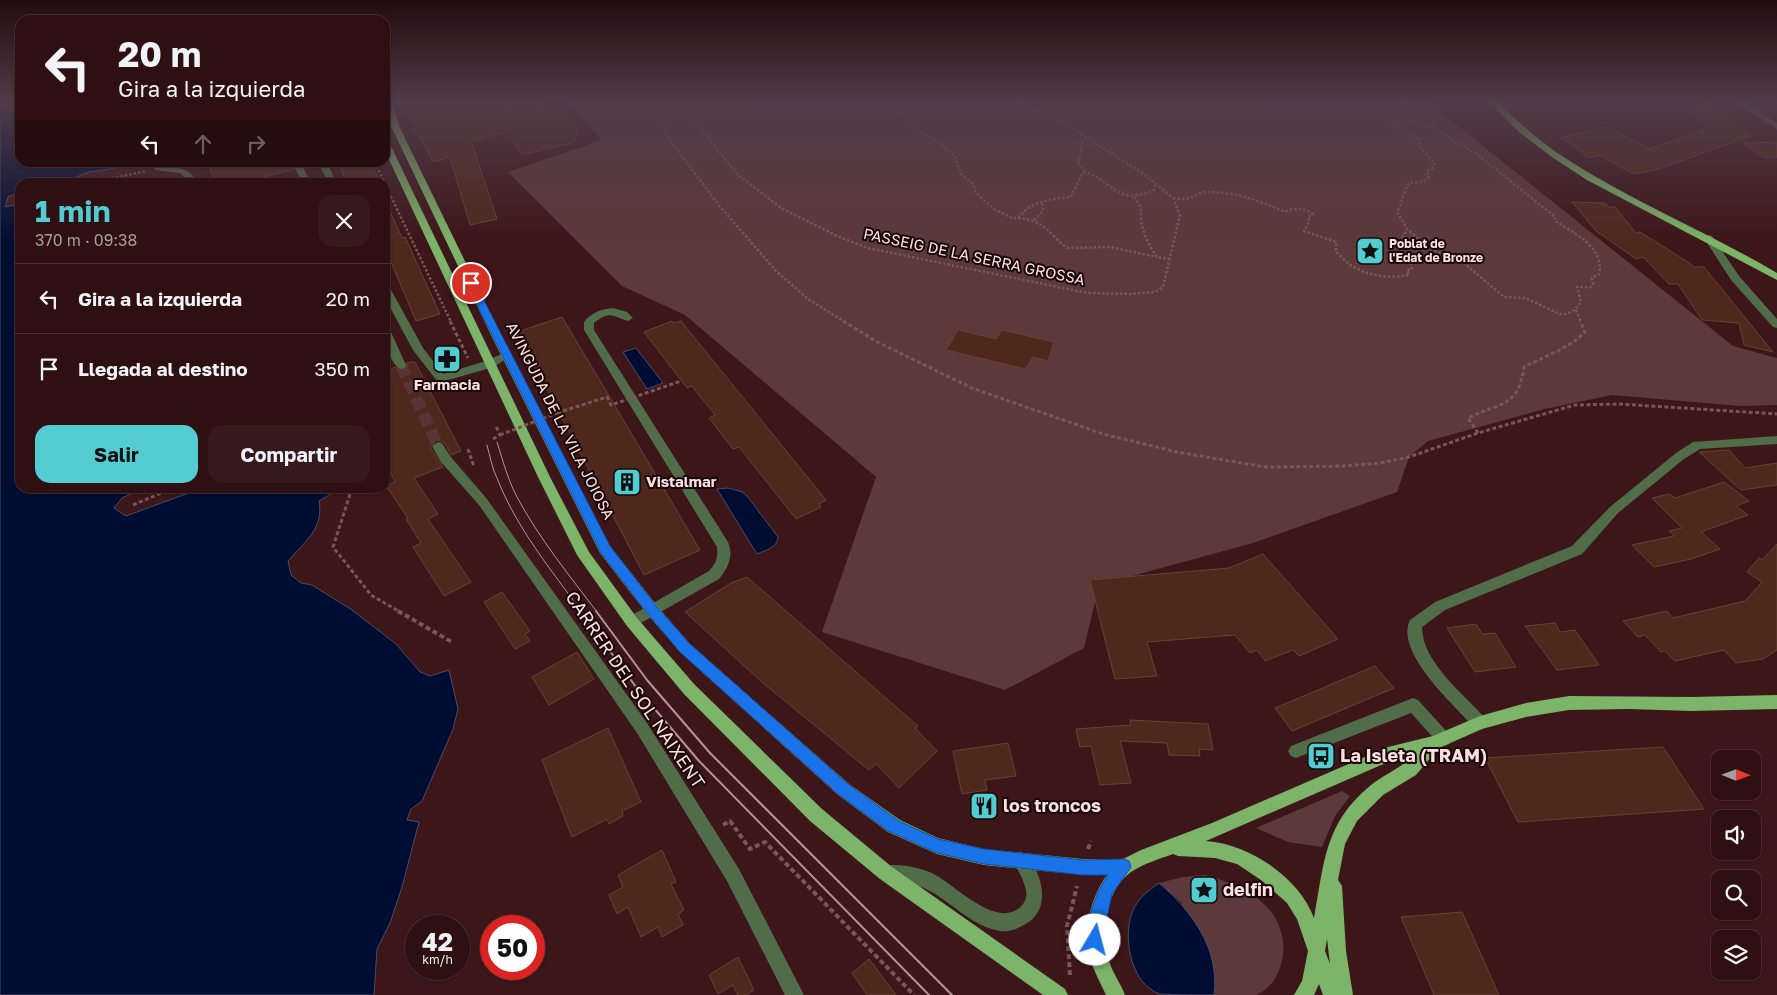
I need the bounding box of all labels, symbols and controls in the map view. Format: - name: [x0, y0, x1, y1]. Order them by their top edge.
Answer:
- text: 20 m: [118, 33, 201, 75]
- icon: left: [35, 35, 100, 100]
- text: Gira a la izquierda: [118, 75, 306, 102]
- icon: left: [136, 130, 164, 158]
- icon: ahead: [189, 130, 217, 158]
- icon: right: [242, 130, 270, 158]
- text: 1 min: [35, 193, 111, 229]
- button: close: [318, 195, 370, 247]
- street label: PASSEIG DE LA SERRA GROSSA: [862, 224, 1087, 288]
- text: 370 m · 09:38: [35, 230, 137, 250]
- place icon: Poblat de l'Edat de Bronze: [1355, 236, 1385, 266]
- place label: Poblat de l'Edat de Bronze: [1389, 236, 1483, 265]
- pin: [450, 262, 492, 304]
- icon: arrive: [457, 269, 485, 297]
- icon: left: [35, 285, 63, 313]
- text: Gira a la izquierda: [78, 287, 242, 310]
- text: 20 m: [326, 287, 370, 310]
- street label: AVINGUDA DE LA VILA JOIOSA: [503, 319, 619, 522]
- pharmacy icon: Farmacia: [432, 344, 462, 374]
- icon: arrive: [35, 355, 63, 383]
- text: Llegada al destino: [78, 357, 248, 380]
- text: 350 m: [315, 357, 370, 380]
- place label: Farmacia: [414, 375, 481, 393]
- button: Salir: [35, 425, 198, 483]
- button: Compartir: [208, 425, 370, 483]
- building icon: Vistalmar: [612, 467, 642, 497]
- place label: Vistalmar: [646, 472, 717, 490]
- street label: CARRER DEL SOL NAIXENT: [562, 587, 710, 792]
- bus stop icon: La Isleta (TRAM): [1306, 741, 1336, 771]
- place label: La Isleta (TRAM): [1340, 744, 1487, 766]
- north arrow: [1711, 750, 1761, 800]
- map controls: [1711, 750, 1761, 980]
- restaurant icon: los troncos: [969, 791, 999, 821]
- place label: los troncos: [1003, 794, 1101, 816]
- button: sound: [1711, 810, 1761, 860]
- button: search: [1711, 870, 1761, 920]
- place icon: delfin: [1189, 875, 1219, 905]
- place label: delfin: [1223, 878, 1273, 900]
- position arrow: [1068, 913, 1120, 965]
- speed limit sign: 50: [480, 915, 545, 980]
- text: 42: [422, 926, 453, 957]
- button: layers: [1711, 930, 1761, 980]
- text: km/h: [422, 952, 453, 967]

